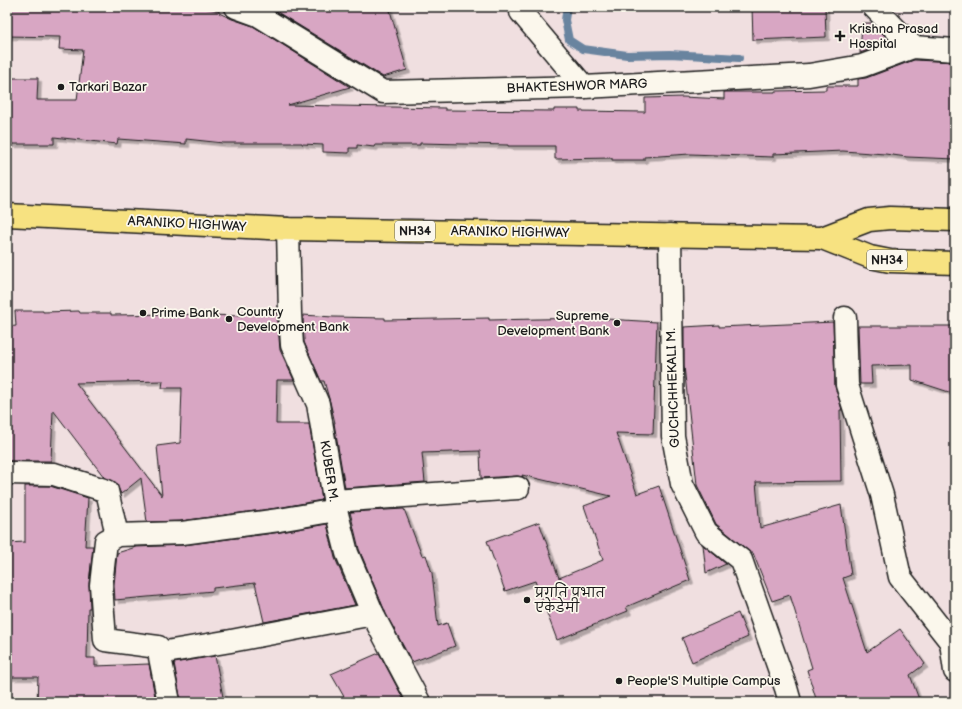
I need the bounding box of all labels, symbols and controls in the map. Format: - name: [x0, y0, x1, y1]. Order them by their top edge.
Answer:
- place label: Krishna Prasad Hospital: [849, 21, 938, 52]
- marker: Krishna Prasad Hospital: [834, 30, 846, 42]
- street label: BHAKTESHWOR MARG: [506, 76, 648, 96]
- place label: Tarkari Bazar: [69, 79, 147, 95]
- marker: Tarkari Bazar: [56, 82, 66, 92]
- street label: ARANIKO HIGHWAY: [127, 213, 247, 235]
- road number: NH34: [395, 221, 435, 241]
- street label: ARANIKO HIGHWAY: [451, 223, 570, 241]
- road number: NH34: [867, 250, 907, 270]
- place label: Country Development Bank: [237, 304, 349, 335]
- place label: Prime Bank: [151, 305, 219, 321]
- marker: Prime Bank: [138, 308, 148, 318]
- place label: Supreme Development Bank: [497, 308, 610, 339]
- marker: Country Development Bank: [224, 314, 234, 324]
- marker: Supreme Development Bank: [612, 318, 622, 328]
- street label: GUCHCHHEKALI M.: [663, 327, 683, 448]
- street label: KUBER M.: [316, 439, 342, 503]
- place label: प्रगति प्रभात एकेडेमी: [534, 582, 606, 616]
- marker: प्रगति प्रभात एकेडेमी: [522, 595, 532, 605]
- place label: People'S Multiple Campus: [627, 673, 781, 689]
- marker: People'S Multiple Campus: [614, 676, 624, 686]

